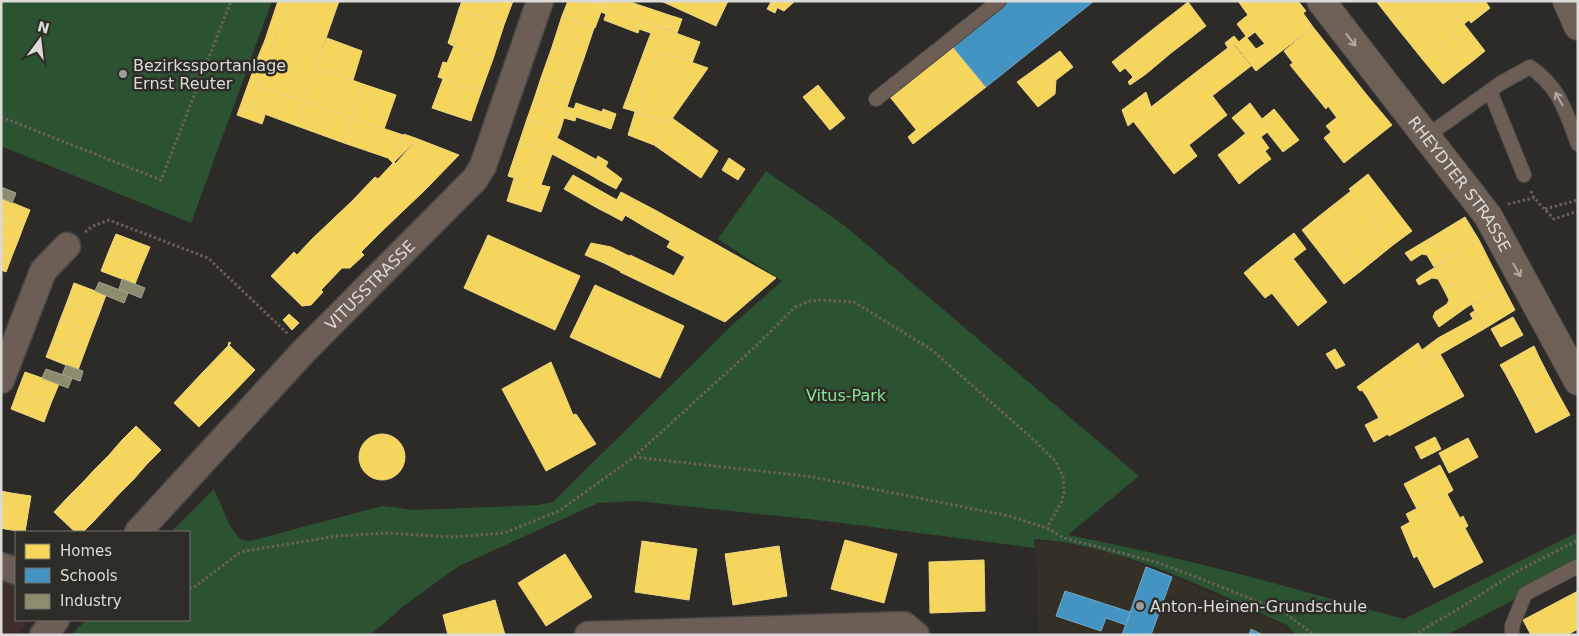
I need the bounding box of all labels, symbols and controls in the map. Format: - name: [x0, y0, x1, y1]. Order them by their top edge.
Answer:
- north arrow: [15, 15, 65, 65]
- text: N: [36, 18, 51, 37]
- one-way arrow: [1346, 33, 1356, 47]
- place label: Bezirkssportanlage Ernst Reuter: [133, 56, 286, 93]
- marker: Bezirkssportanlage Ernst Reuter: [117, 68, 129, 80]
- one-way arrow: [1554, 93, 1564, 107]
- street label: RHEYDTER STRASSE: [1405, 112, 1515, 255]
- street label: VITUSSTRASSE: [321, 236, 419, 334]
- one-way arrow: [1513, 263, 1523, 277]
- park label: Vitus-Park: [806, 386, 887, 405]
- legend: [15, 531, 190, 621]
- text: Homes: [60, 542, 112, 560]
- text: Schools: [60, 567, 118, 585]
- text: Industry: [60, 592, 122, 610]
- place label: Anton-Heinen-Grundschule: [1150, 597, 1367, 616]
- marker: Anton-Heinen-Grundschule: [1134, 600, 1146, 612]

